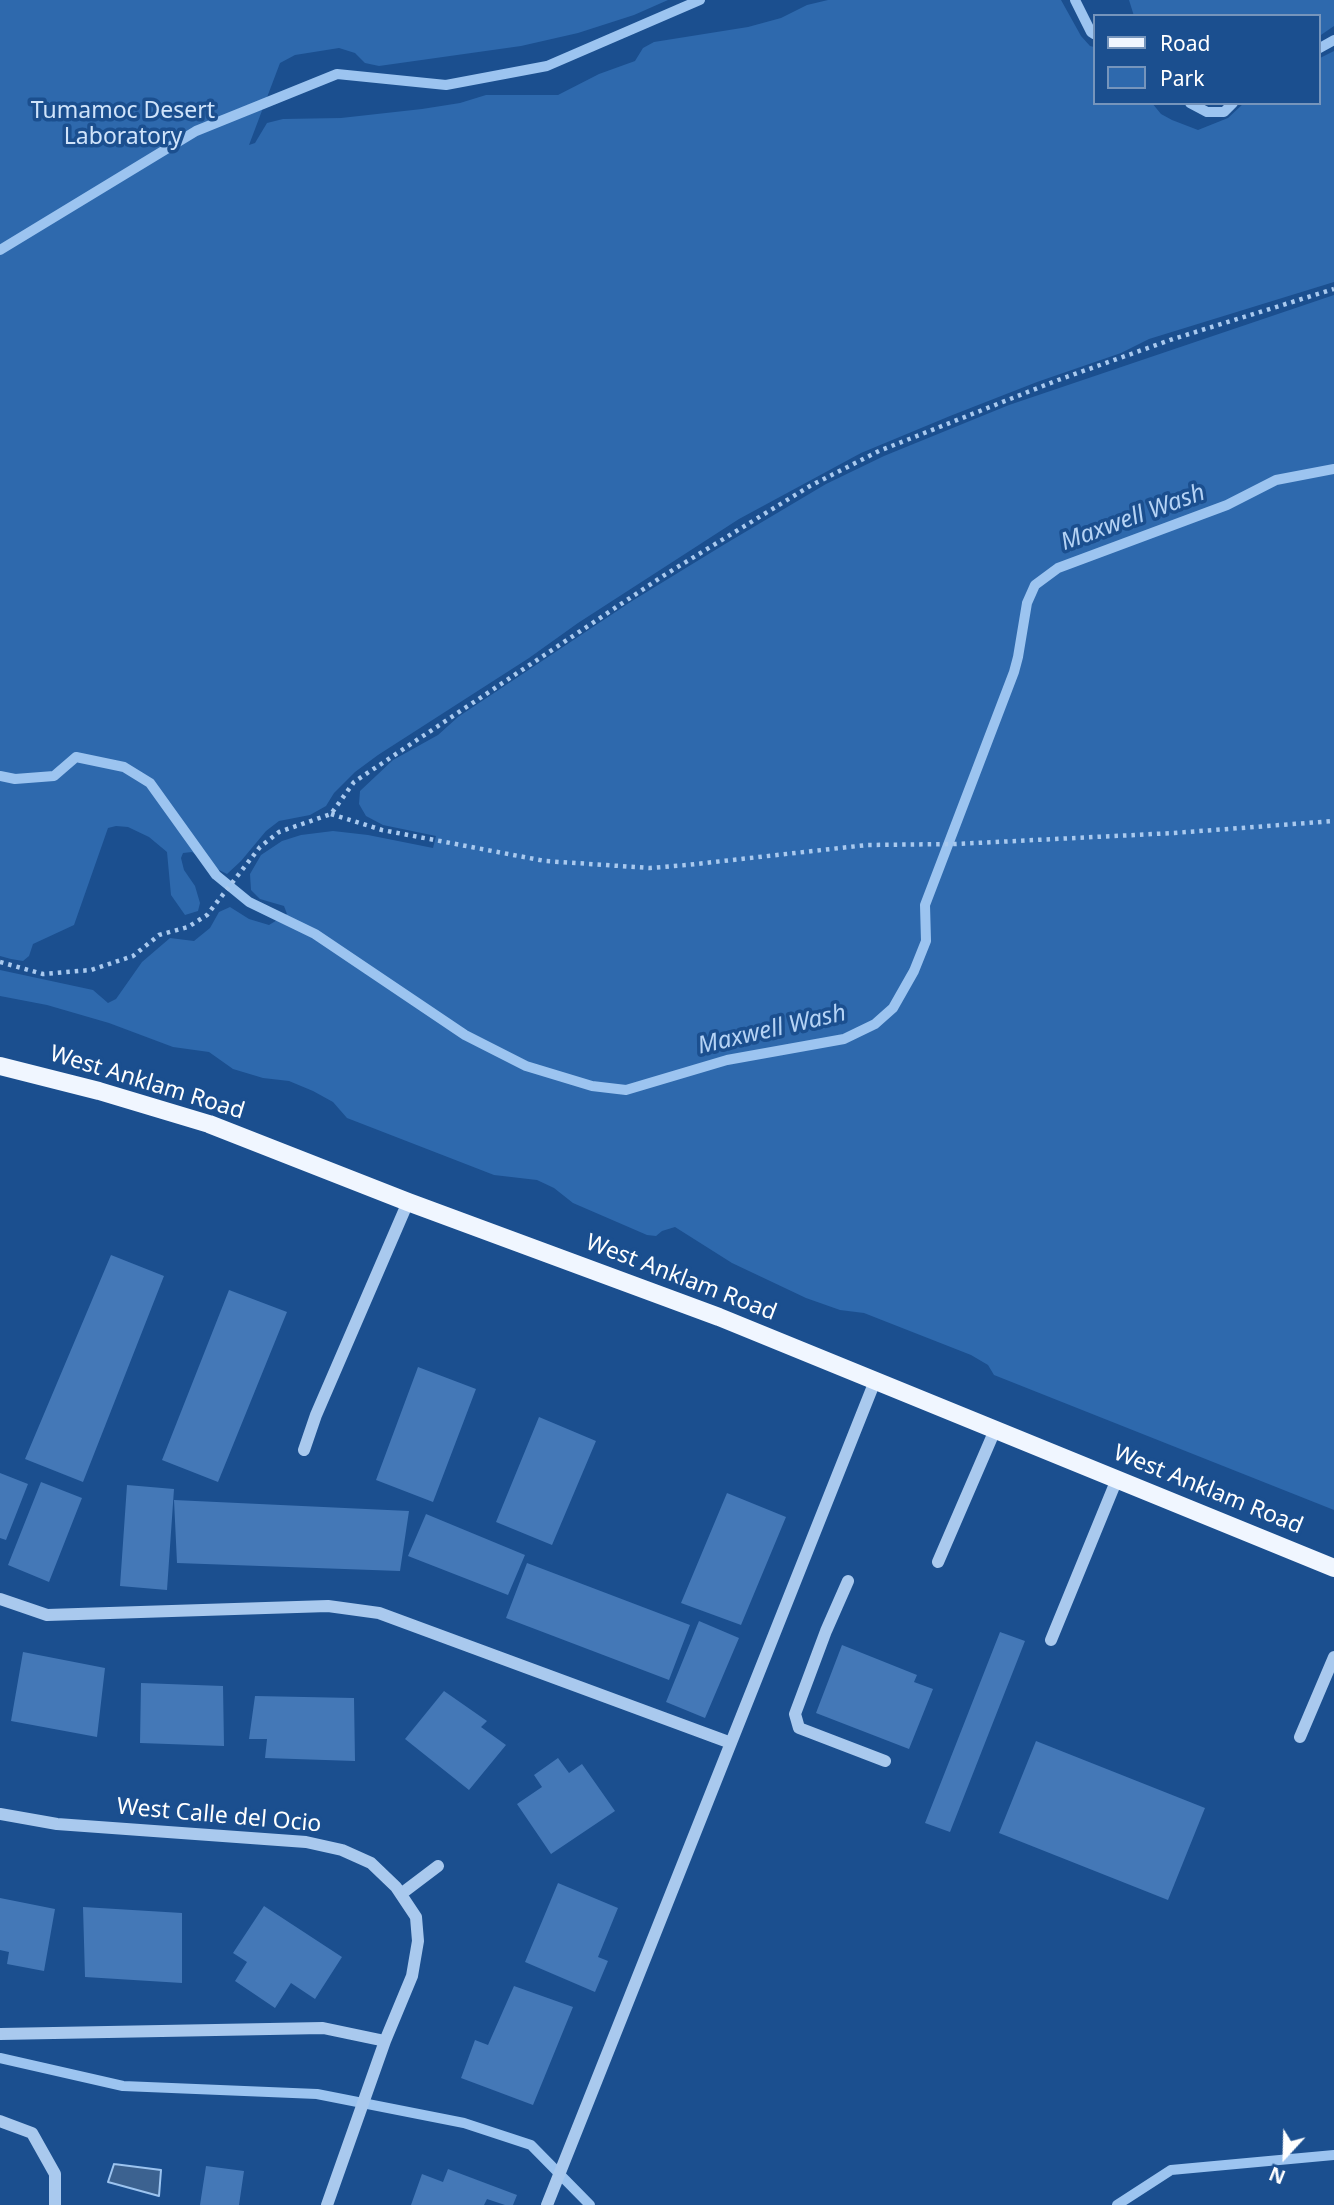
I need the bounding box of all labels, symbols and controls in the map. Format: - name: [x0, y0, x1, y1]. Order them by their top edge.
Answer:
- legend: [1092, 14, 1320, 105]
- text: Road: [1160, 29, 1210, 57]
- text: Park: [1160, 64, 1204, 92]
- park label: Tumamoc Desert Laboratory: [31, 97, 215, 151]
- water label: Maxwell Wash: [1057, 479, 1209, 557]
- water label: Maxwell Wash: [695, 999, 849, 1061]
- street label: West Anklam Road: [46, 1040, 248, 1126]
- street label: West Anklam Road: [582, 1229, 780, 1327]
- street label: West Anklam Road: [1109, 1439, 1307, 1541]
- street label: West Calle del Ocio: [116, 1793, 322, 1839]
- north arrow: [1250, 2121, 1320, 2191]
- text: N: [1265, 2161, 1289, 2190]

